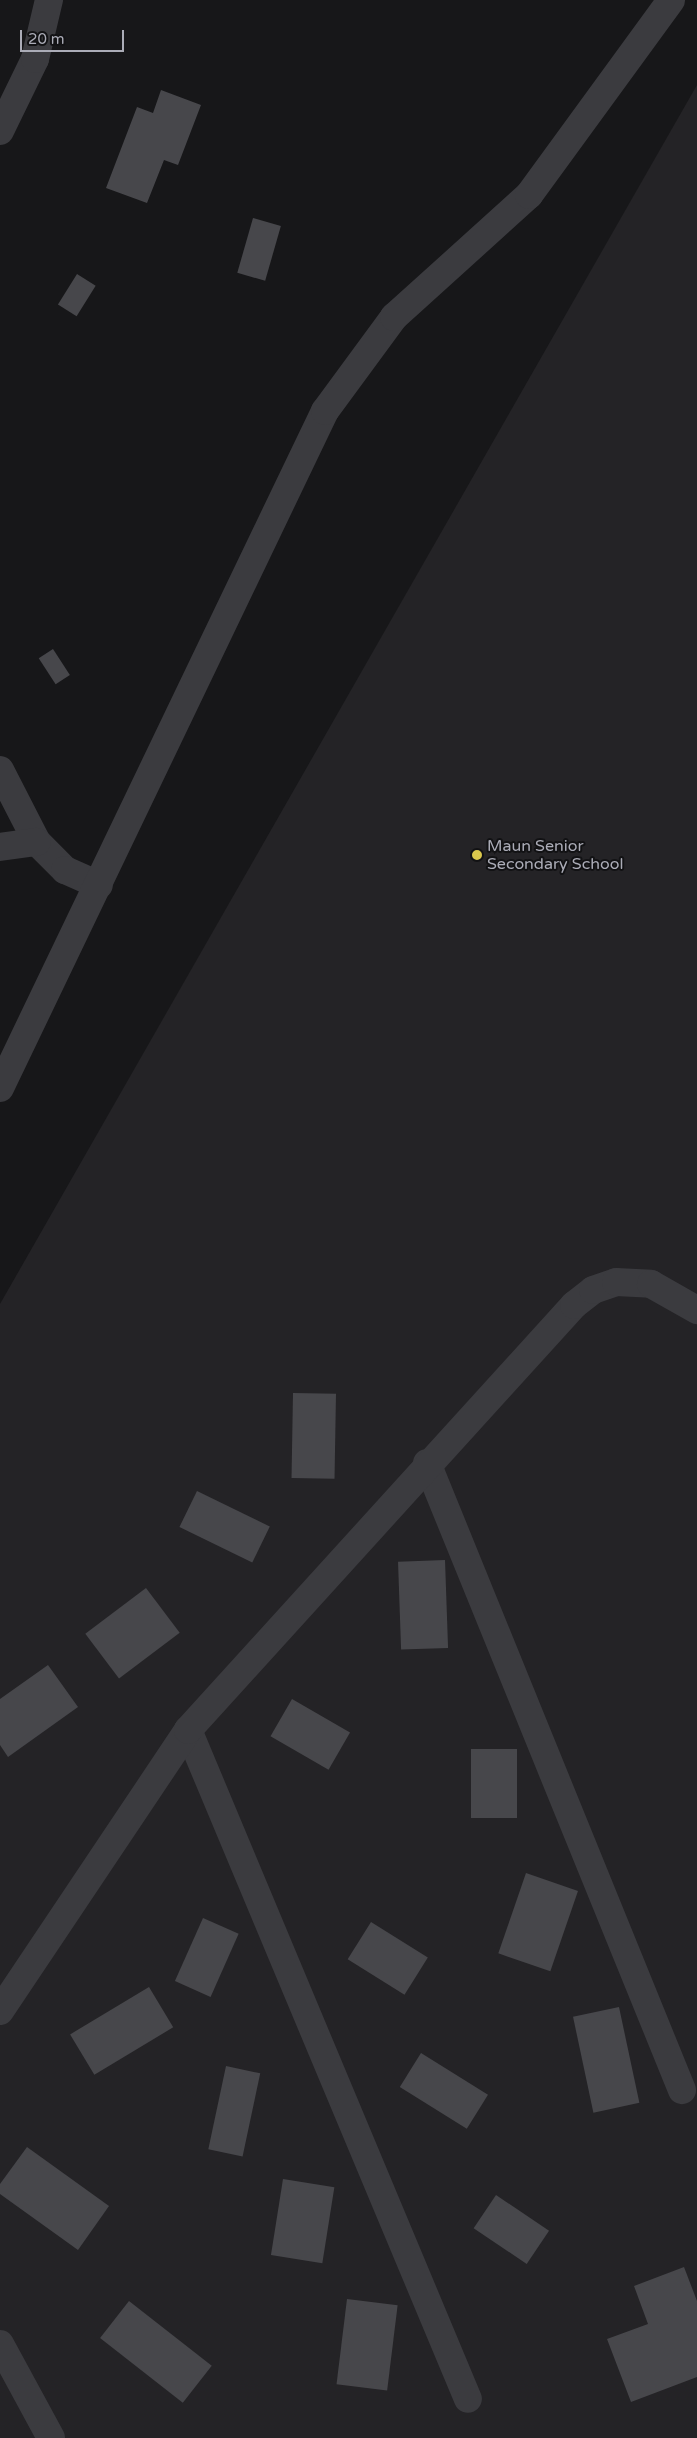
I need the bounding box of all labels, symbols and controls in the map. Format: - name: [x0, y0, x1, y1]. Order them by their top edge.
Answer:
- scale bar: [22, 20, 126, 52]
- text: 20 m: [28, 30, 65, 48]
- place label: Maun Senior Secondary School: [487, 836, 623, 874]
- marker: Maun Senior Secondary School: [471, 849, 483, 861]

